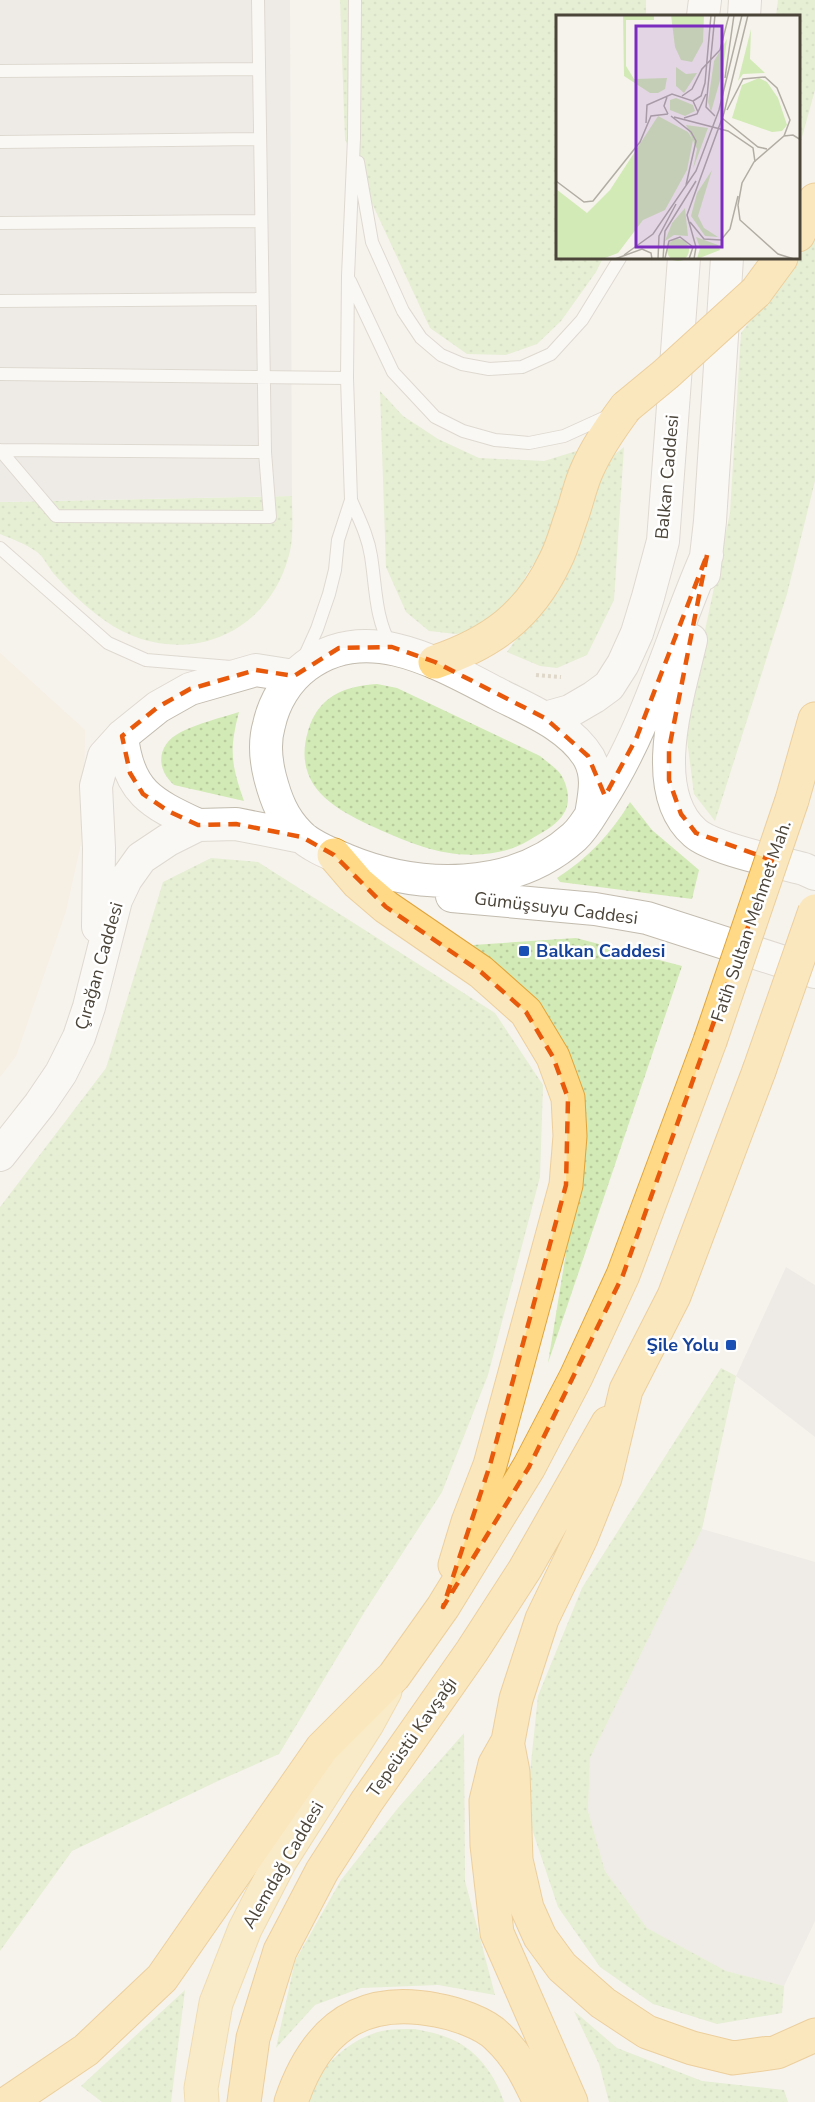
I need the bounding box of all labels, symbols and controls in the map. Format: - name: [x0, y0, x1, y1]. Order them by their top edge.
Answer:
- inset map: [556, 15, 800, 260]
- street label: Balkan Caddesi: [650, 414, 684, 540]
- street label: Fatih Sultan Mehmet Mah.: [705, 817, 797, 1025]
- street label: Gümüşsuyu Caddesi: [473, 886, 639, 930]
- street label: Çırağan Caddesi: [69, 899, 129, 1033]
- place label: Balkan Caddesi: [536, 939, 665, 963]
- marker: Balkan Caddesi: [517, 944, 531, 958]
- place label: Şile Yolu: [647, 1333, 719, 1357]
- marker: Şile Yolu: [724, 1338, 738, 1352]
- street label: Tepeüstü Kavşağı: [362, 1672, 462, 1802]
- street label: Alemdağ Caddesi: [237, 1797, 329, 1933]

